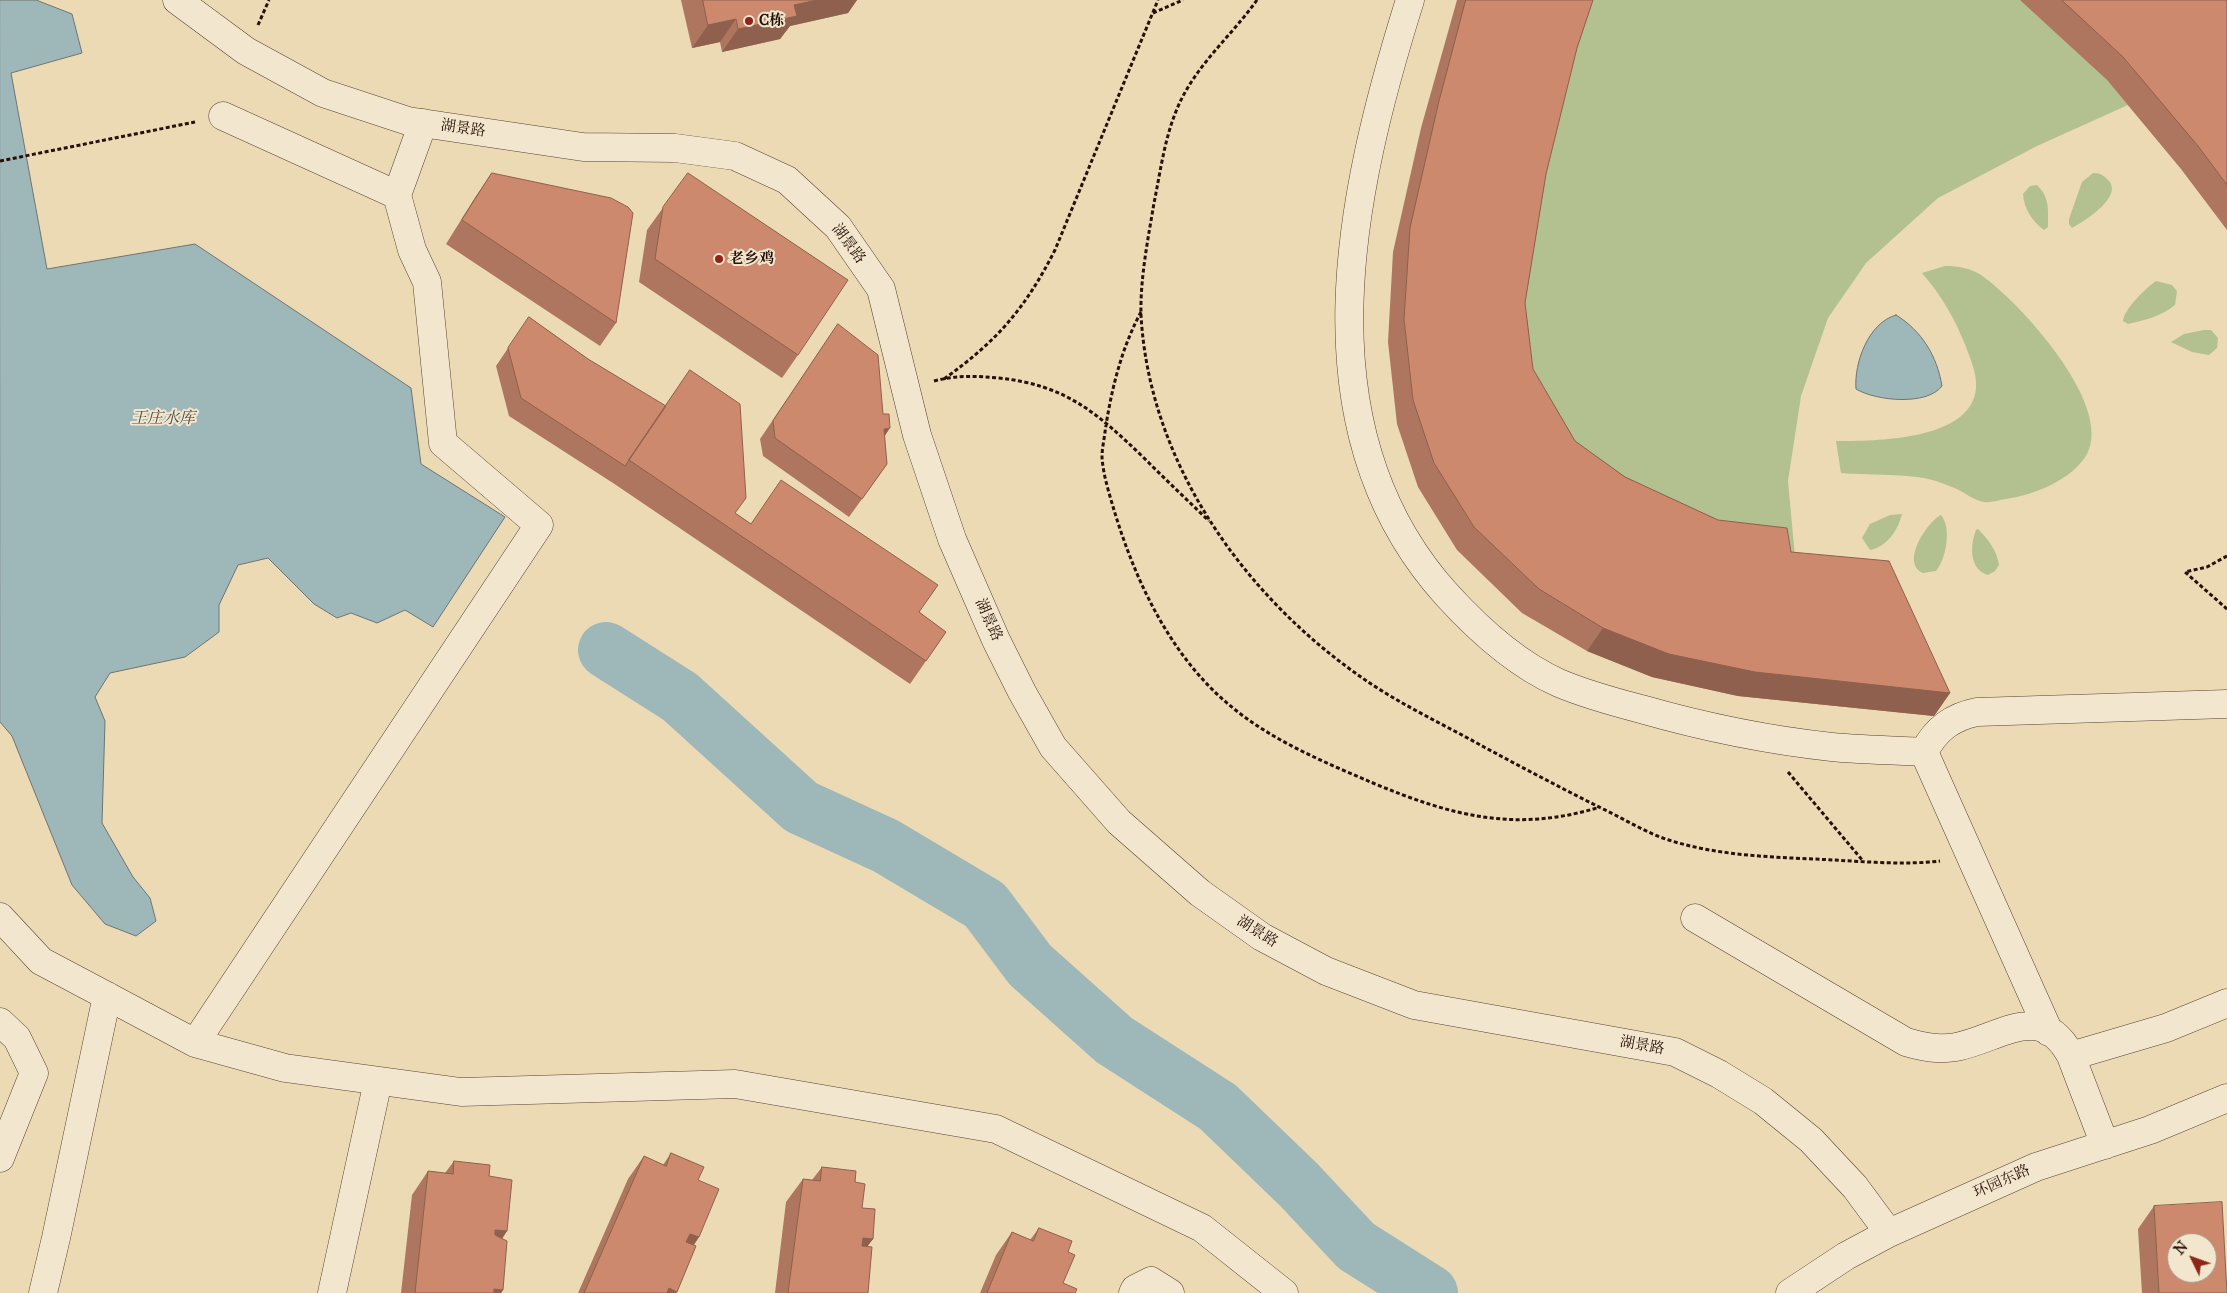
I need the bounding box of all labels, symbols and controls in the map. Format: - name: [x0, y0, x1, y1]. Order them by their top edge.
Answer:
- place label: C栋: [759, 12, 784, 30]
- marker: C栋: [743, 15, 755, 27]
- street label: 湖景路: [439, 117, 487, 141]
- street label: 湖景路: [827, 221, 869, 267]
- place label: 老乡鸡: [729, 250, 774, 268]
- marker: 老乡鸡: [713, 253, 725, 265]
- water label: 王庄水库: [131, 409, 195, 429]
- street label: 湖景路: [971, 596, 1005, 644]
- street label: 湖景路: [1233, 912, 1281, 952]
- street label: 湖景路: [1618, 1033, 1666, 1059]
- street label: 环园东路: [1971, 1162, 2033, 1202]
- north arrow: [2167, 1233, 2217, 1283]
- text: N: [2171, 1238, 2192, 1258]

